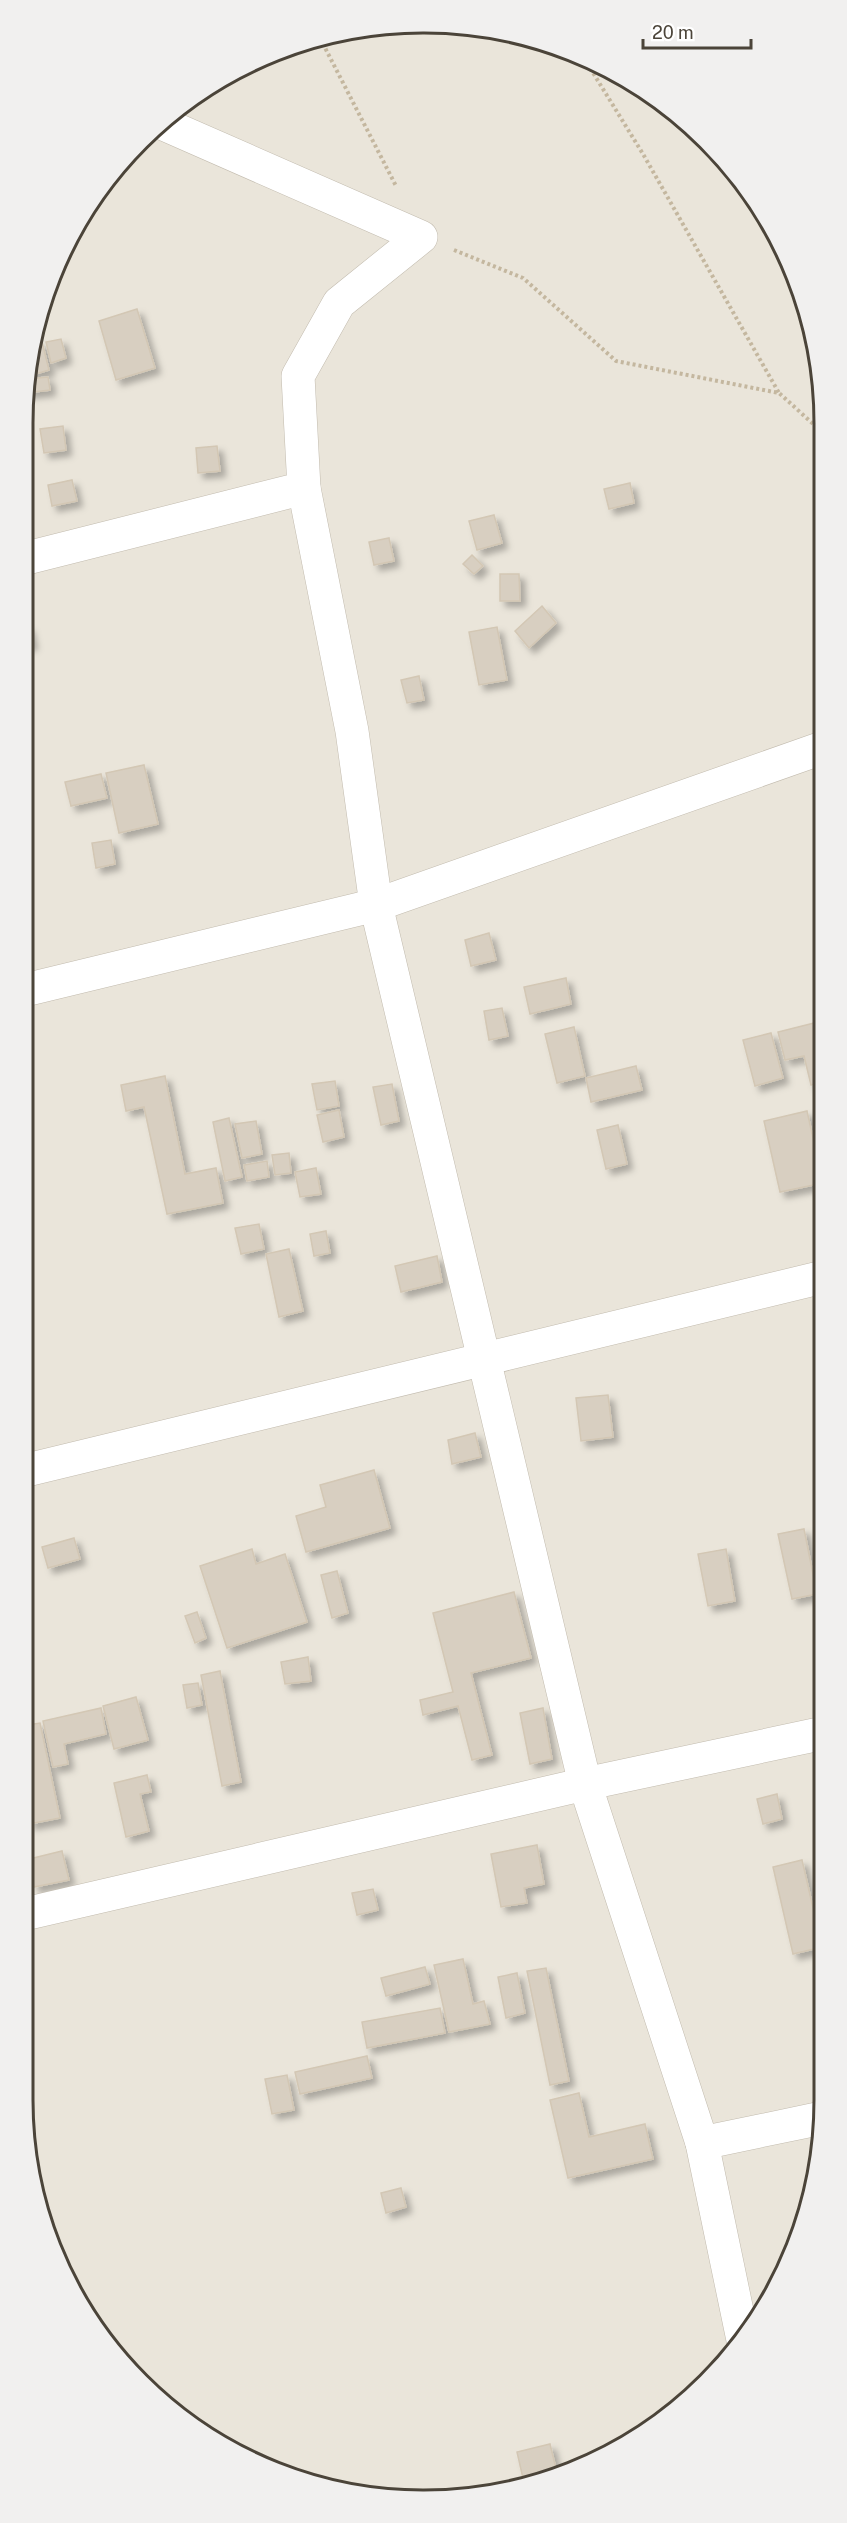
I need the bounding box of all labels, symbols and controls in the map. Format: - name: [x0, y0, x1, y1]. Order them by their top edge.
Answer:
- scale bar: [643, 12, 751, 50]
- text: 20 m: [652, 22, 694, 43]

